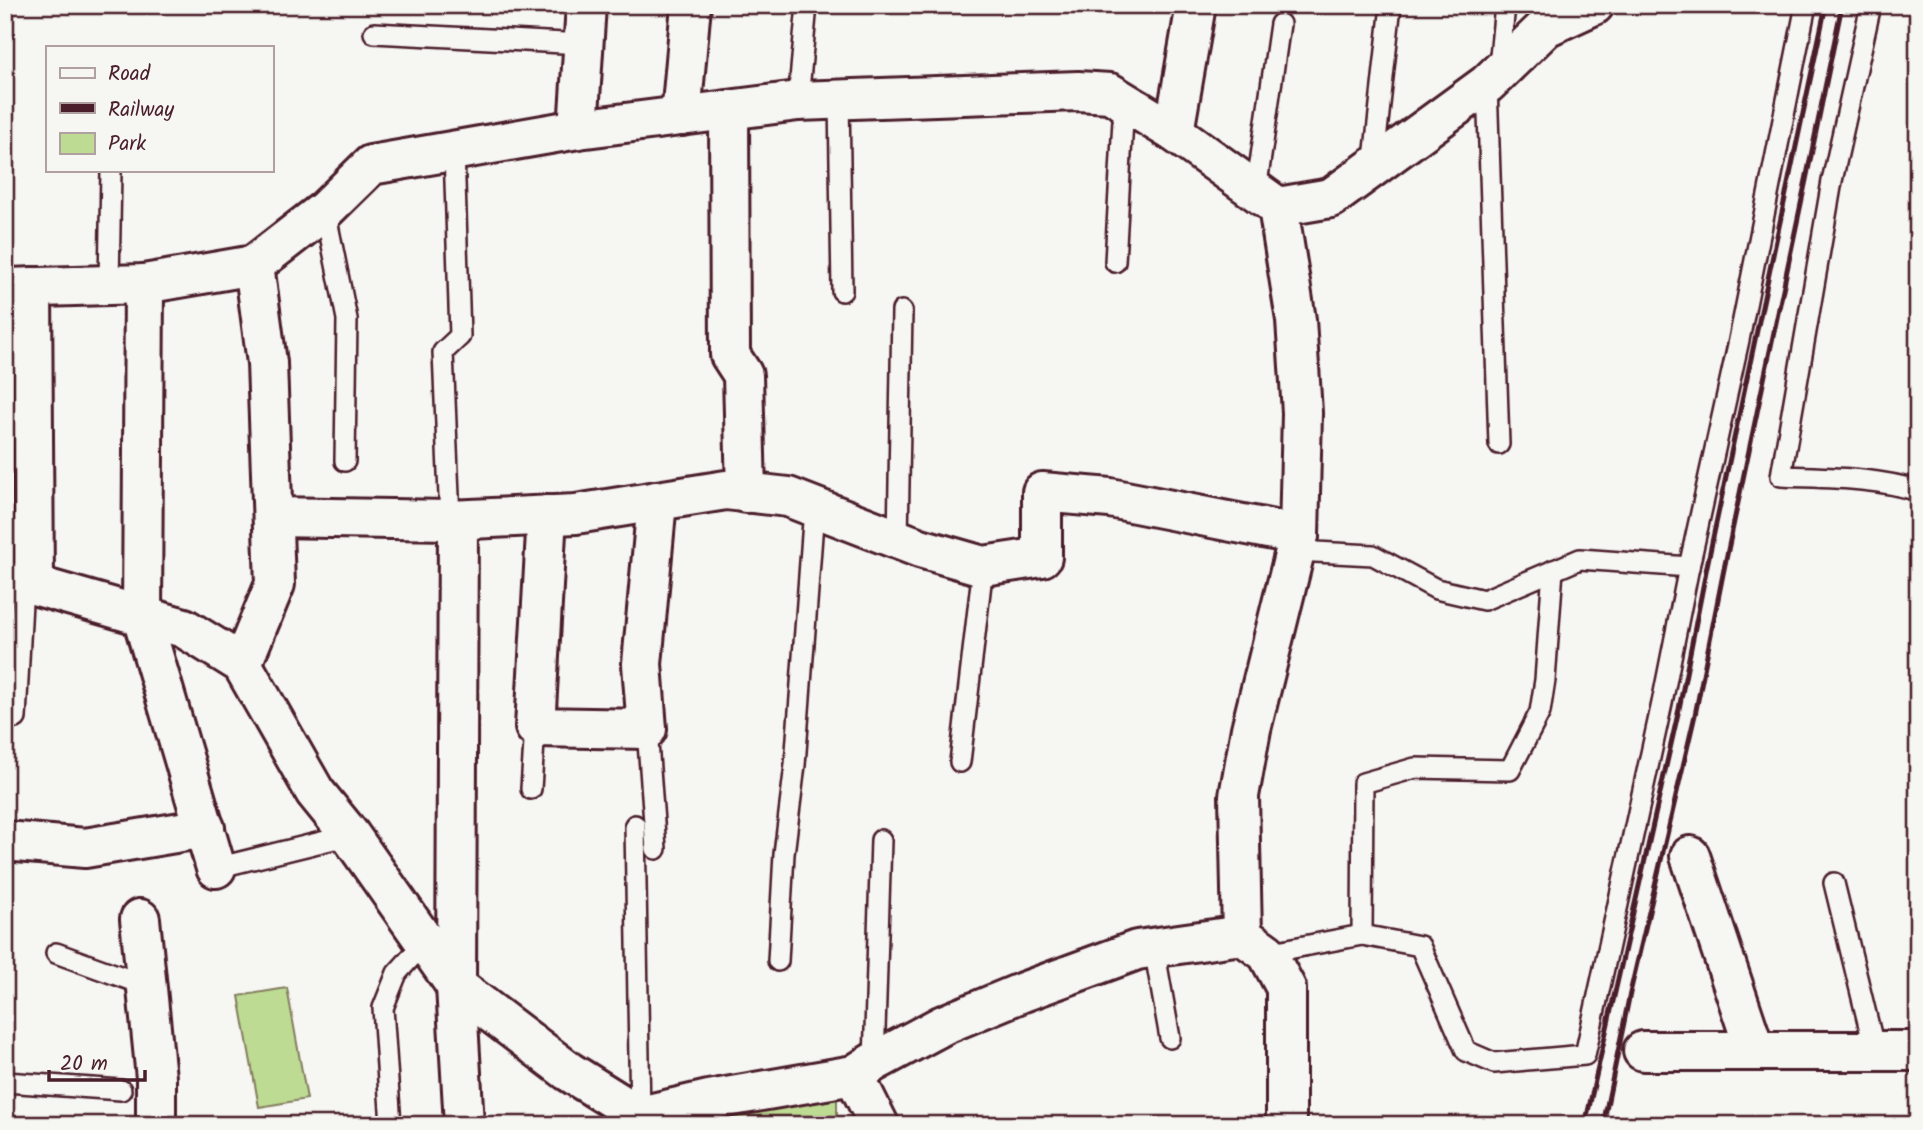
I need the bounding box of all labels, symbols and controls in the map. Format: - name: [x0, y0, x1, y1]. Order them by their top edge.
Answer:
- legend: [46, 46, 273, 172]
- text: Road: [108, 58, 151, 91]
- text: Railway: [108, 94, 174, 127]
- text: Park: [108, 128, 146, 161]
- scale bar: [49, 1039, 145, 1083]
- text: 20 m: [60, 1048, 108, 1081]

